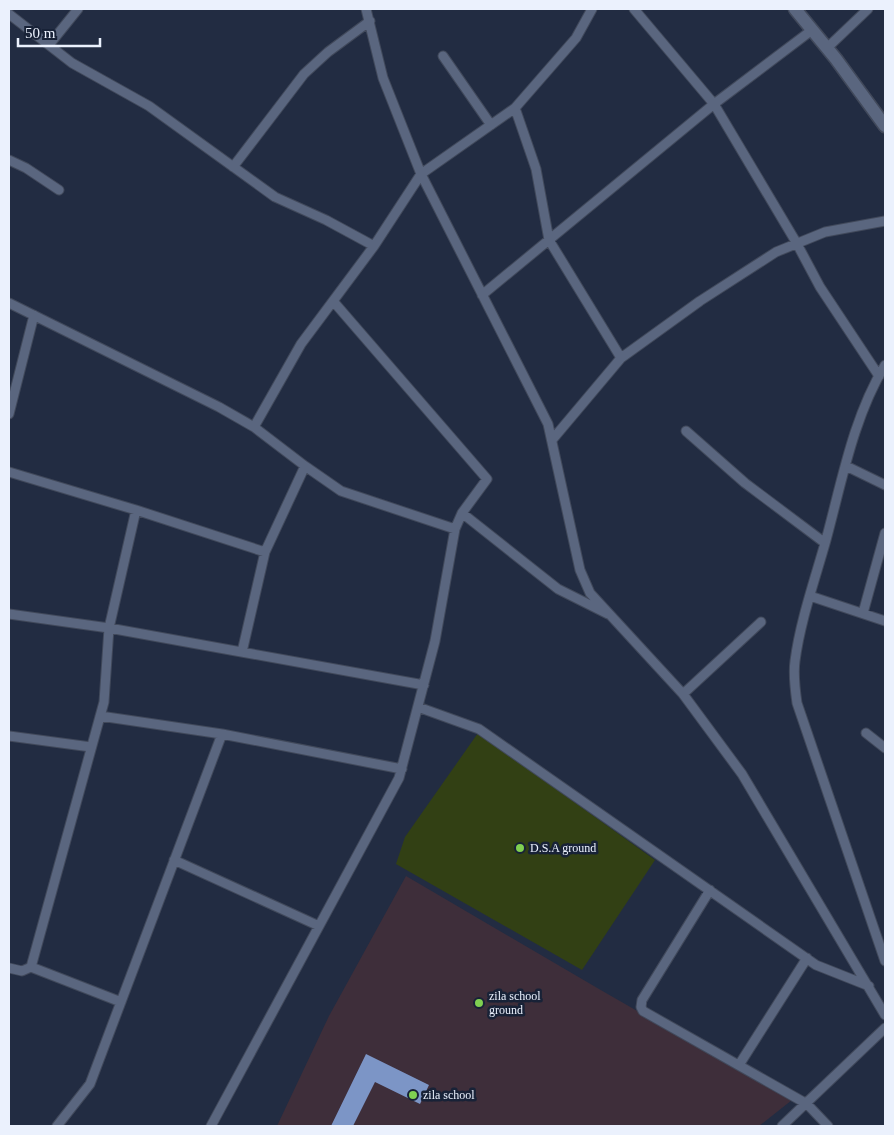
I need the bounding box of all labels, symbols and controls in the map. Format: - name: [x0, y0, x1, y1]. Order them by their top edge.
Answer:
- scale bar: [18, 15, 100, 47]
- text: 50 m: [25, 25, 56, 41]
- place label: D.S.A ground: [530, 841, 596, 855]
- marker: D.S.A ground: [514, 842, 526, 854]
- place label: zila school ground: [489, 989, 541, 1017]
- marker: zila school ground: [473, 997, 485, 1009]
- place label: zila school: [423, 1088, 475, 1102]
- marker: zila school: [407, 1089, 419, 1101]

